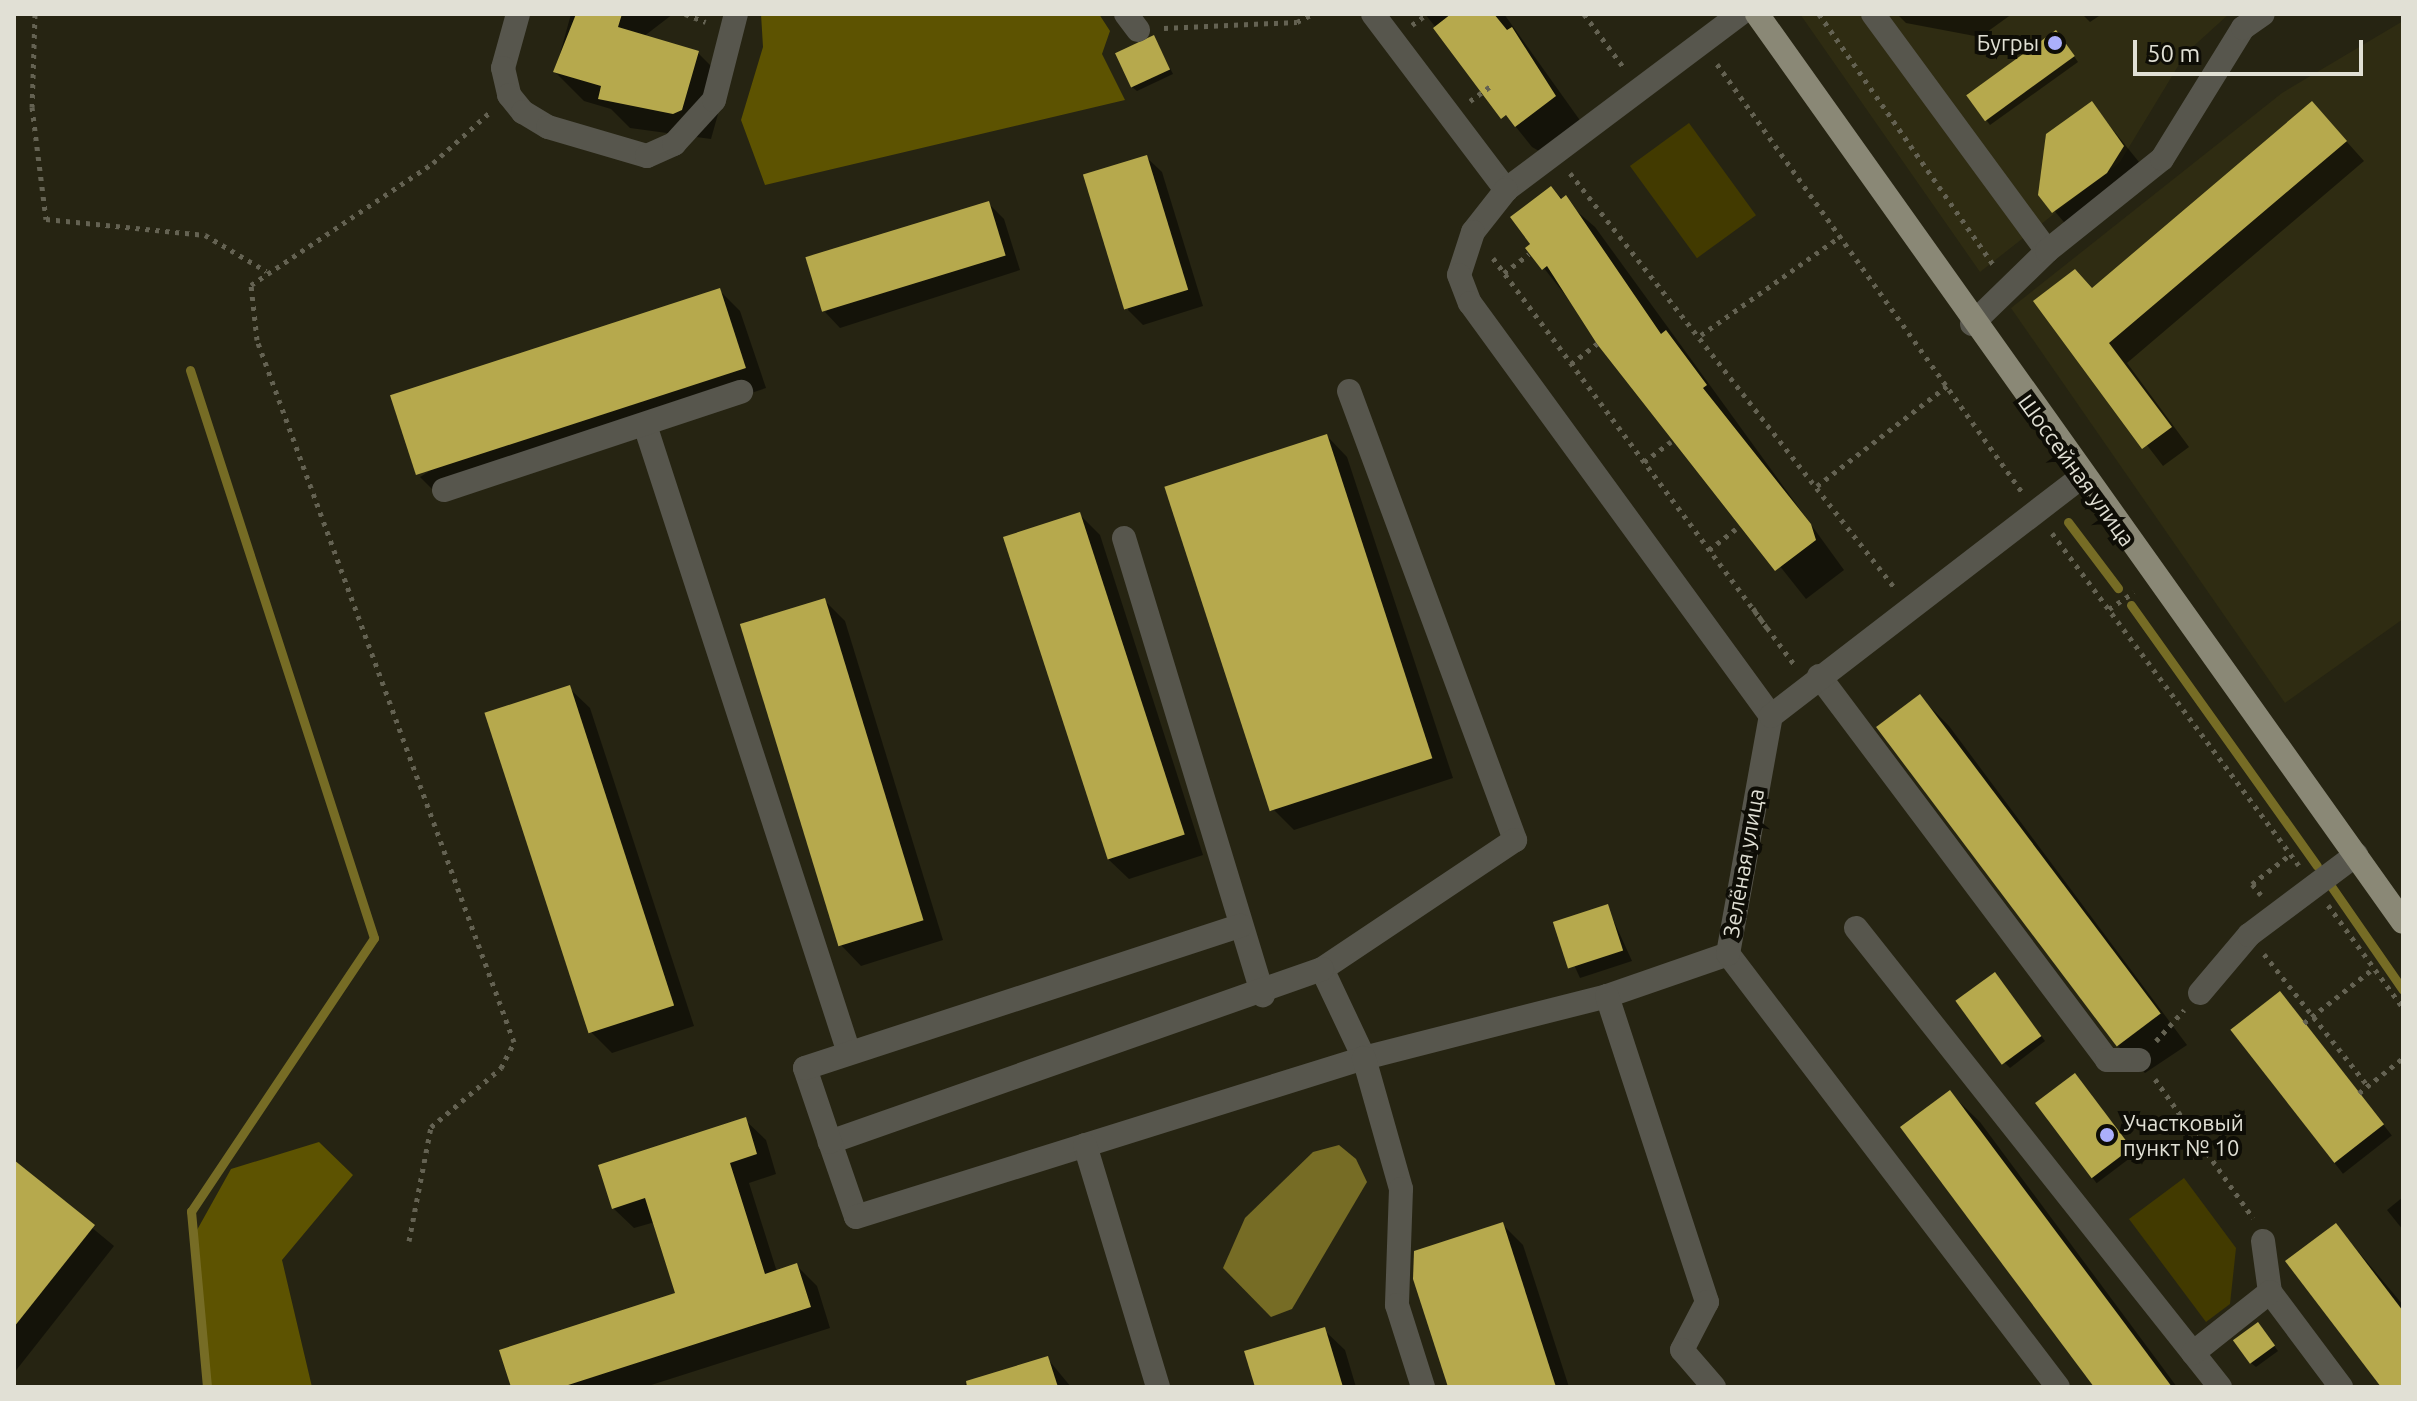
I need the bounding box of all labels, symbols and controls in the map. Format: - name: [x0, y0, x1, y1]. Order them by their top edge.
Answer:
- scale bar: [2137, 24, 2367, 74]
- place label: Бугры: [1977, 30, 2039, 56]
- marker: Бугры: [2046, 34, 2064, 52]
- text: 50 m: [2147, 40, 2200, 67]
- street label: Шоссейная улица: [2013, 389, 2141, 551]
- street label: Зелёная улица: [1717, 786, 1769, 940]
- place label: Участковый пункт № 10: [2123, 1109, 2244, 1160]
- marker: Участковый пункт № 10: [2098, 1126, 2116, 1144]

